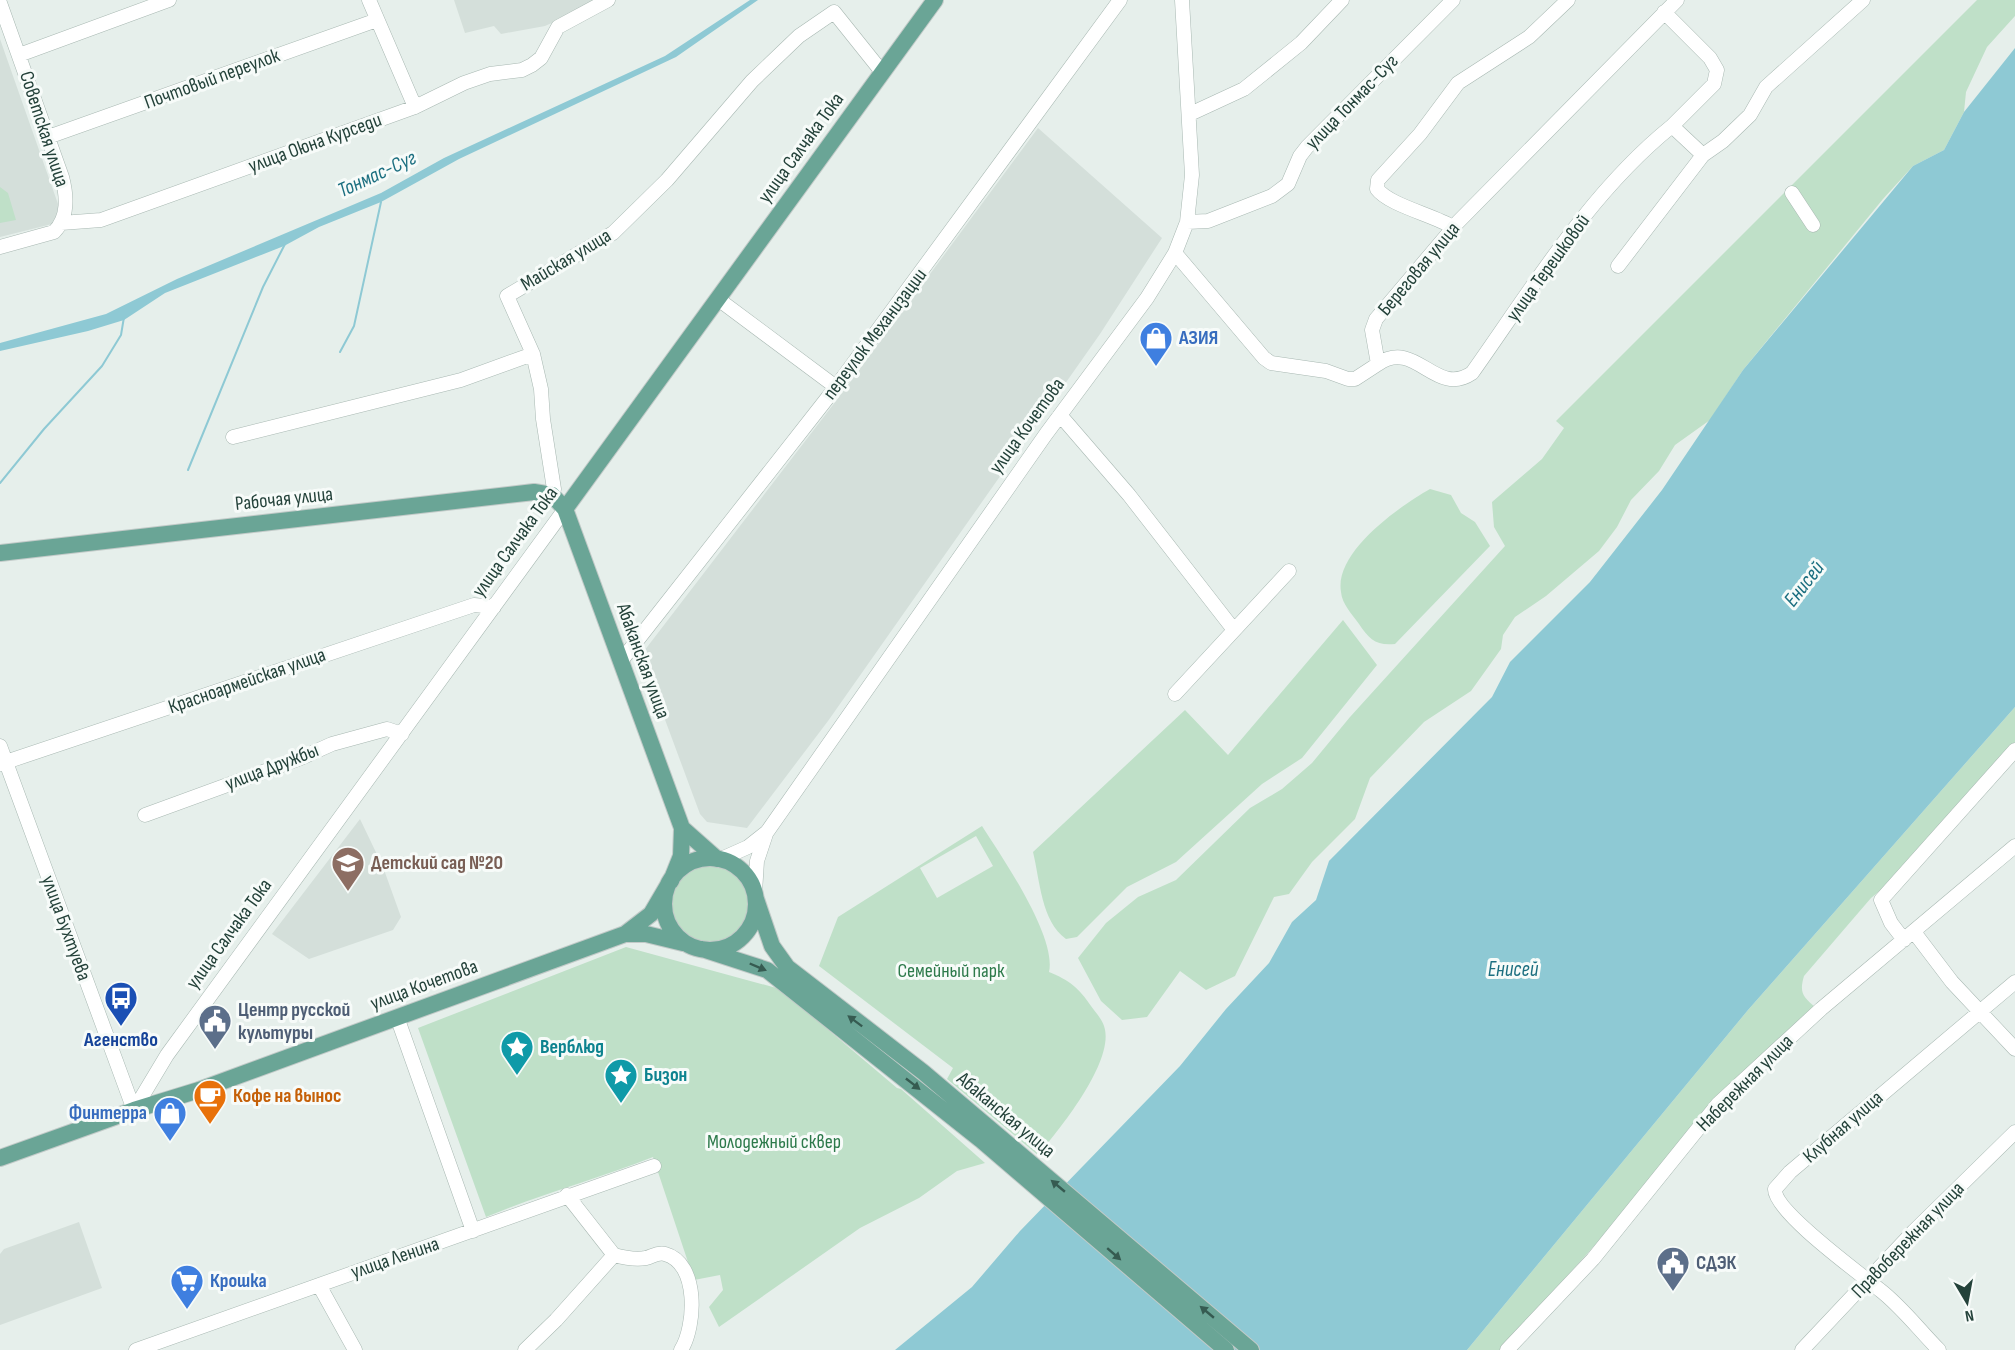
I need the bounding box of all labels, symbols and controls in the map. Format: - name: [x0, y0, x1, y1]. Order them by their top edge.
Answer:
- street label: Почтовый переулок: [141, 43, 283, 115]
- street label: улица Тонмас-Суг: [1301, 49, 1403, 155]
- street label: Советская улица: [14, 68, 74, 190]
- street label: улица Салчака Тока: [753, 88, 849, 208]
- street label: улица Оюна Курседи: [245, 108, 385, 178]
- water label: Тонмас-Суг: [334, 145, 421, 203]
- street label: улица Терешковой: [1501, 210, 1595, 326]
- street label: Береговая улица: [1373, 217, 1465, 321]
- street label: Майская улица: [516, 224, 616, 296]
- street label: переулок Механизации: [818, 264, 932, 404]
- shop icon: АЗИЯ: [1138, 320, 1174, 367]
- place label: АЗИЯ: [1178, 326, 1218, 350]
- street label: улица Кочетова: [984, 373, 1070, 479]
- street label: Рабочая улица: [234, 482, 334, 516]
- street label: улица Салчака Тока: [467, 482, 563, 602]
- water label: Енисей: [1779, 556, 1830, 612]
- street label: Абаканская улица: [611, 599, 675, 722]
- street label: Красноармейская улица: [165, 643, 329, 719]
- street label: улица Дружбы: [222, 738, 322, 796]
- school or university icon: Детский сад №20: [330, 845, 366, 892]
- place label: Детский сад №20: [371, 851, 503, 875]
- street label: улица Бухтуева: [36, 872, 96, 984]
- street label: улица Салчака Тока: [181, 874, 277, 994]
- street label: улица Кочетова: [367, 954, 481, 1016]
- water label: Енисей: [1488, 957, 1539, 982]
- park label: Семейный парк: [897, 959, 1005, 983]
- one-way arrow: [749, 962, 767, 972]
- bus stop icon: Агенство: [103, 980, 139, 1027]
- place label: Центр русской культуры: [238, 998, 350, 1045]
- public building icon: Центр русской культуры: [197, 1003, 233, 1050]
- one-way arrow: [848, 1016, 863, 1028]
- place label: Агенство: [83, 1028, 158, 1052]
- place icon: Верблюд: [499, 1029, 535, 1076]
- street label: Набережная улица: [1691, 1029, 1799, 1137]
- place label: Верблюд: [540, 1035, 604, 1059]
- place icon: Бизон: [603, 1057, 639, 1104]
- place label: Бизон: [644, 1063, 687, 1087]
- street label: Абаканская улица: [951, 1066, 1060, 1163]
- cafe icon: Кофе на вынос: [192, 1078, 228, 1125]
- one-way arrow: [905, 1078, 921, 1091]
- place label: Кофе на вынос: [233, 1084, 341, 1108]
- street label: Клубная улица: [1798, 1086, 1888, 1168]
- shop icon: Финтерра: [152, 1095, 188, 1142]
- place label: Финтерра: [69, 1101, 147, 1125]
- park label: Молодежный сквер: [707, 1130, 841, 1154]
- street label: Правобережная улица: [1846, 1177, 1970, 1303]
- one-way arrow: [1051, 1180, 1066, 1193]
- street label: улица Ленина: [348, 1232, 442, 1284]
- public building icon: СДЭК: [1655, 1245, 1691, 1292]
- one-way arrow: [1106, 1247, 1121, 1260]
- place label: СДЭК: [1696, 1251, 1737, 1275]
- supermarket icon: Крошка: [169, 1263, 205, 1310]
- place label: Крошка: [210, 1269, 267, 1293]
- north arrow: [1937, 1272, 1997, 1332]
- text: N: [1963, 1305, 1975, 1325]
- one-way arrow: [1200, 1306, 1215, 1319]

